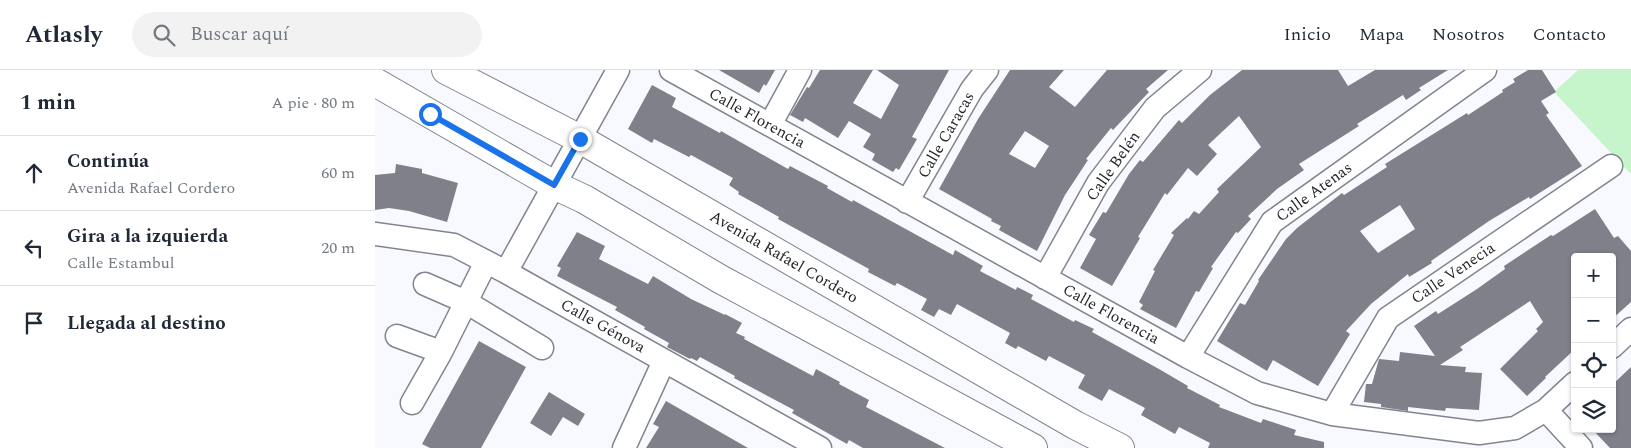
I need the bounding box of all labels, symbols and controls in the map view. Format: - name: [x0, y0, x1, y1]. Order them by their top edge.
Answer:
- search box: [132, 12, 482, 57]
- text: Atlasly: [25, 17, 102, 53]
- text: Buscar aquí: [190, 20, 289, 49]
- icon: search: [150, 21, 178, 49]
- text: Inicio: [1284, 21, 1331, 48]
- text: Mapa: [1359, 21, 1404, 48]
- text: Nosotros: [1432, 21, 1505, 48]
- text: Contacto: [1533, 21, 1606, 48]
- street label: Calle Florencia: [704, 82, 810, 155]
- text: 1 min: [20, 87, 76, 119]
- street label: Calle Caracas: [911, 87, 981, 183]
- text: A pie · 80 m: [271, 91, 355, 115]
- route start: [419, 103, 442, 126]
- street label: Calle Belén: [1080, 126, 1146, 206]
- route end: [569, 128, 592, 151]
- text: Continúa: [67, 147, 149, 176]
- street label: Calle Atenas: [1271, 156, 1357, 228]
- icon: ahead: [20, 159, 48, 187]
- text: 60 m: [321, 161, 355, 185]
- text: Avenida Rafael Cordero: [67, 176, 235, 200]
- street label: Avenida Rafael Cordero: [705, 205, 863, 309]
- text: Gira a la izquierda: [67, 222, 228, 251]
- icon: left: [20, 234, 48, 262]
- text: 20 m: [321, 236, 355, 260]
- street label: Calle Venecia: [1406, 236, 1500, 310]
- text: Calle Estambul: [67, 251, 174, 275]
- map controls: [1571, 253, 1616, 433]
- button: +: [1571, 253, 1616, 298]
- street label: Calle Florencia: [1058, 278, 1164, 351]
- street label: Calle Génova: [556, 293, 650, 359]
- button: −: [1571, 298, 1616, 343]
- icon: arrive: [20, 309, 48, 337]
- text: Llegada al destino: [67, 309, 226, 338]
- button: locate: [1571, 343, 1616, 388]
- button: layers: [1571, 388, 1616, 433]

